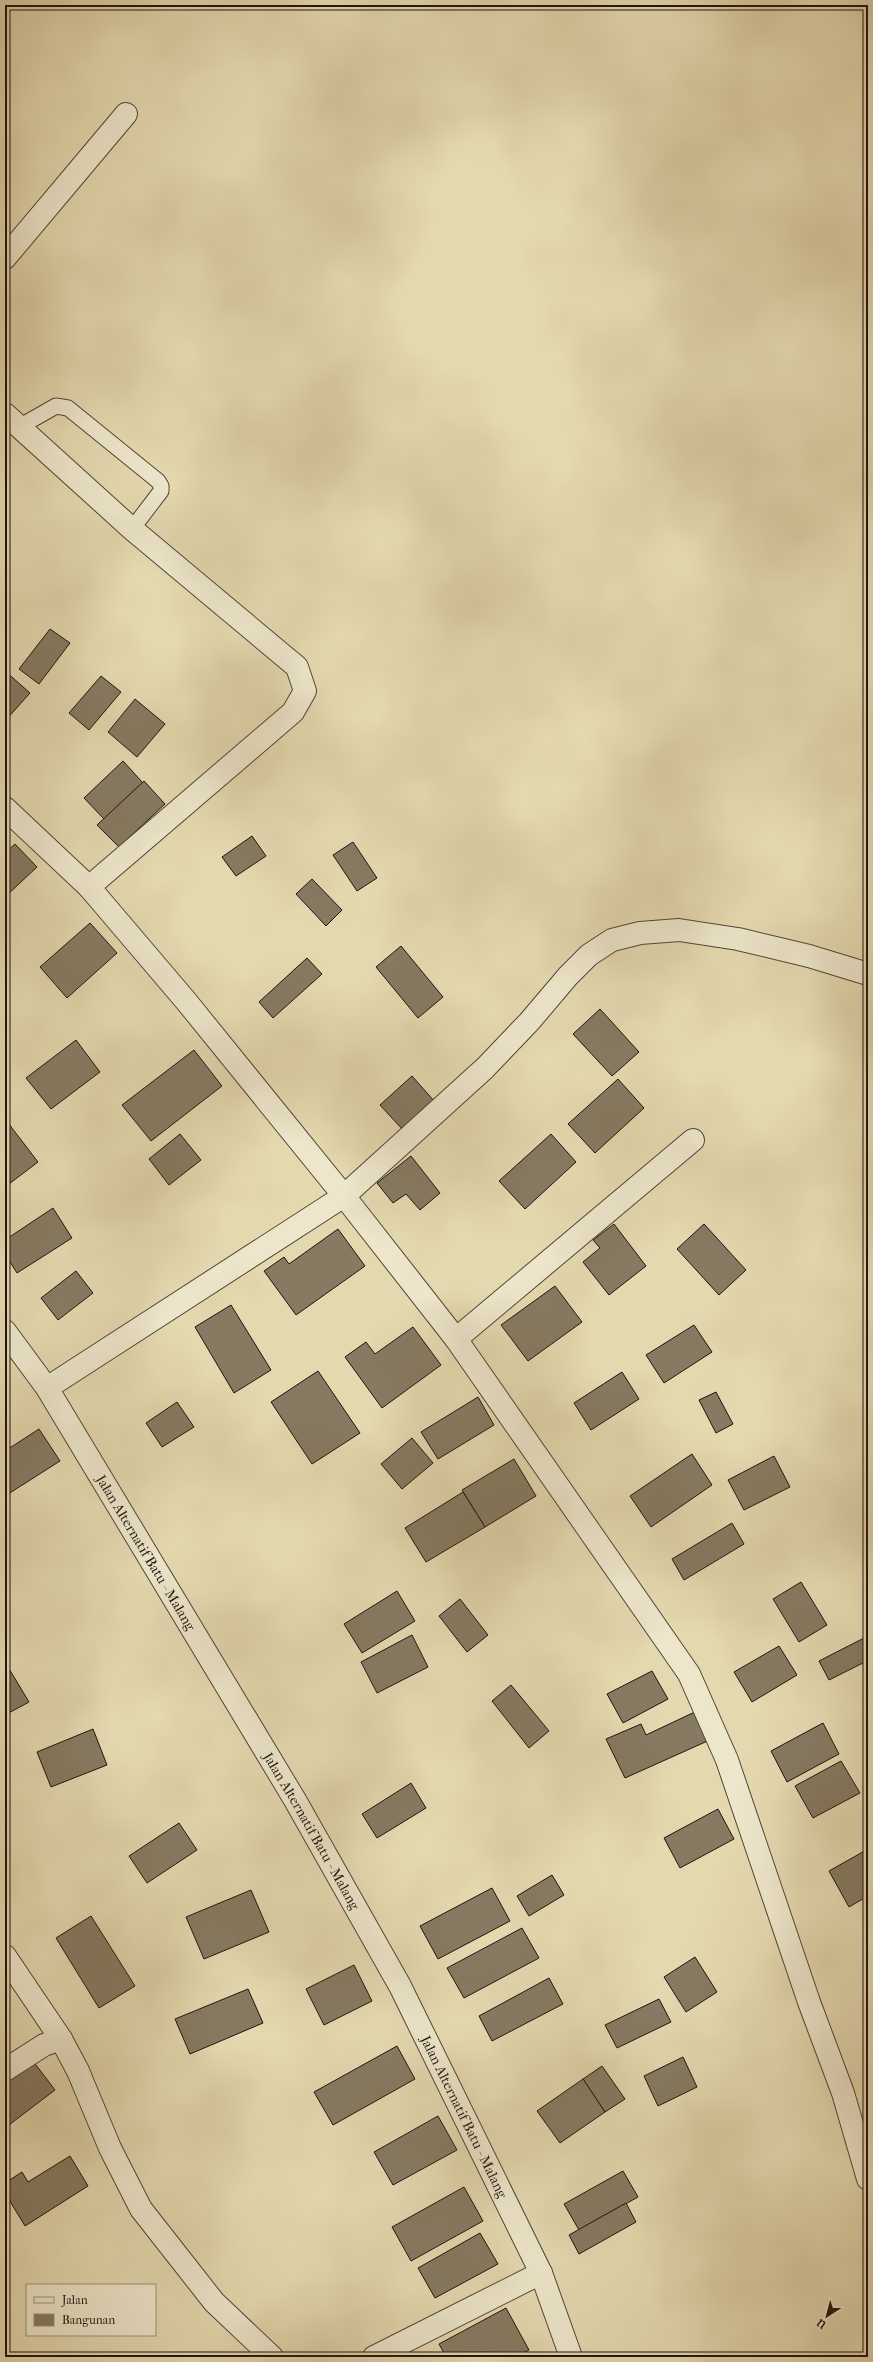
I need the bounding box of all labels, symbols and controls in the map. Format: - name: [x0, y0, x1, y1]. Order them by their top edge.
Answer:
- street label: Jalan Alternatif Batu - Malang: [92, 1471, 200, 1634]
- street label: Jalan Alternatif Batu - Malang: [259, 1748, 364, 1913]
- street label: Jalan Alternatif Batu - Malang: [417, 2032, 512, 2201]
- legend: [26, 2284, 156, 2336]
- text: Jalan: [61, 2293, 88, 2307]
- north arrow: [807, 2296, 847, 2336]
- text: Bangunan: [62, 2313, 115, 2327]
- text: U: [814, 2316, 830, 2332]

